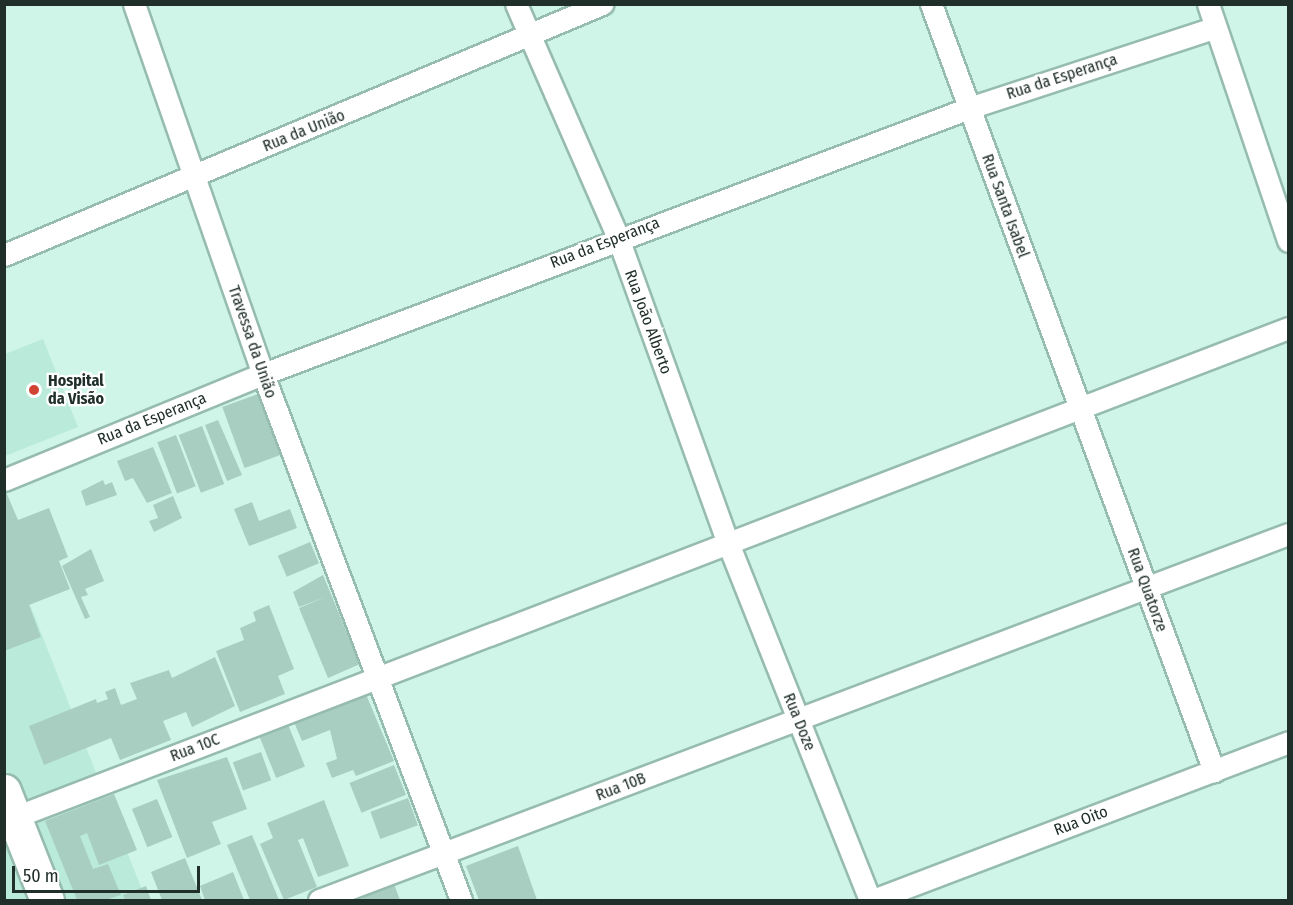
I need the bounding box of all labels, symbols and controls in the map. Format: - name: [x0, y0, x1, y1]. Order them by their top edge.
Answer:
- street label: Rua da Esperança: [1004, 50, 1120, 104]
- street label: Rua da União: [260, 106, 348, 156]
- street label: Rua Santa Isabel: [977, 151, 1033, 261]
- street label: Rua da Esperança: [548, 213, 662, 273]
- street label: Rua João Alberto: [620, 267, 676, 377]
- street label: Travessa da União: [224, 283, 280, 401]
- place label: Hospital da Visão: [48, 371, 104, 409]
- marker: Hospital da Visão: [25, 381, 43, 399]
- street label: Rua da Esperança: [95, 388, 209, 450]
- street label: Rua Quatorze: [1123, 545, 1171, 635]
- street label: Rua Doze: [779, 690, 819, 754]
- street label: Rua 10C: [168, 730, 222, 766]
- street label: Rua 10B: [593, 769, 649, 805]
- street label: Rua Oito: [1051, 802, 1111, 840]
- scale bar: [15, 854, 202, 892]
- text: 50 m: [23, 865, 59, 887]

